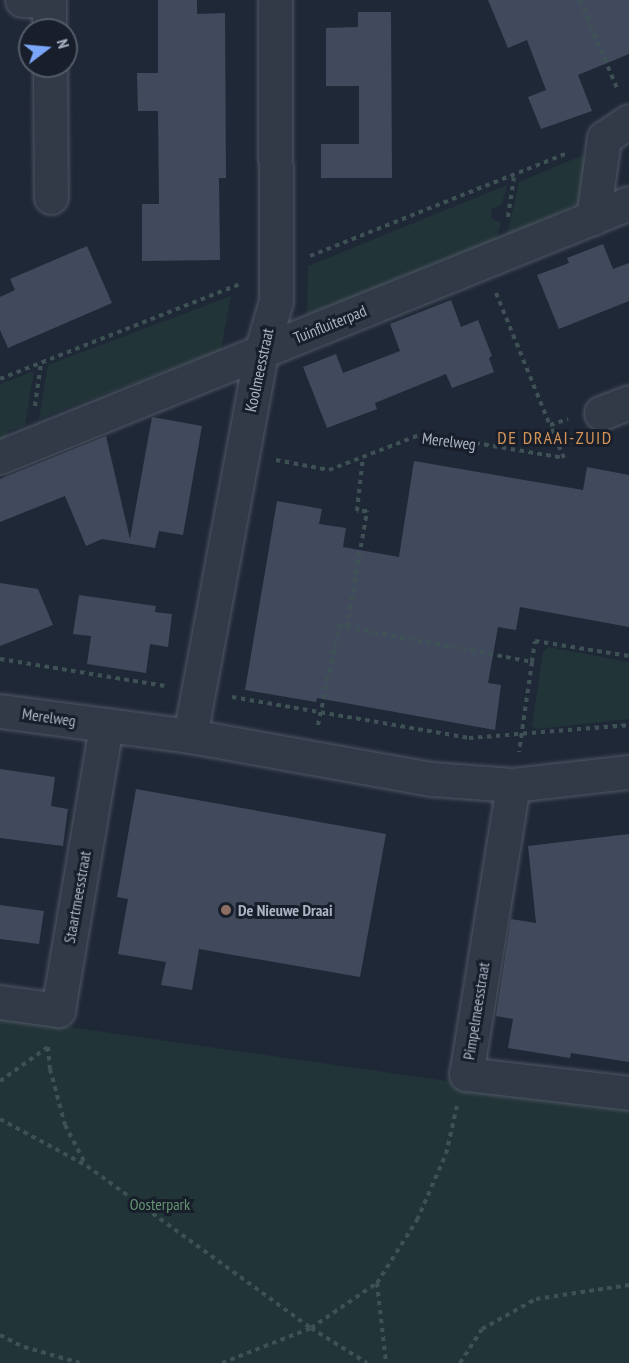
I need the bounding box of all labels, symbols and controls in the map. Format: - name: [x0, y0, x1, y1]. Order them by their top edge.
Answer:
- north arrow: [18, 18, 78, 78]
- text: N: [53, 37, 74, 50]
- street label: Tuinfluiterpad: [291, 301, 369, 347]
- street label: Koolmeesstraat: [241, 326, 277, 414]
- district label: DE DRAAI-ZUID: [497, 427, 613, 449]
- street label: Merelweg: [421, 428, 477, 454]
- street label: Merelweg: [21, 704, 77, 730]
- street label: Staartmeesstraat: [59, 849, 95, 945]
- place label: De Nieuwe Draai: [238, 900, 333, 920]
- marker: De Nieuwe Draai: [219, 903, 233, 917]
- street label: Pimpelmeesstraat: [459, 961, 493, 1061]
- park label: Oosterpark: [130, 1194, 190, 1214]

